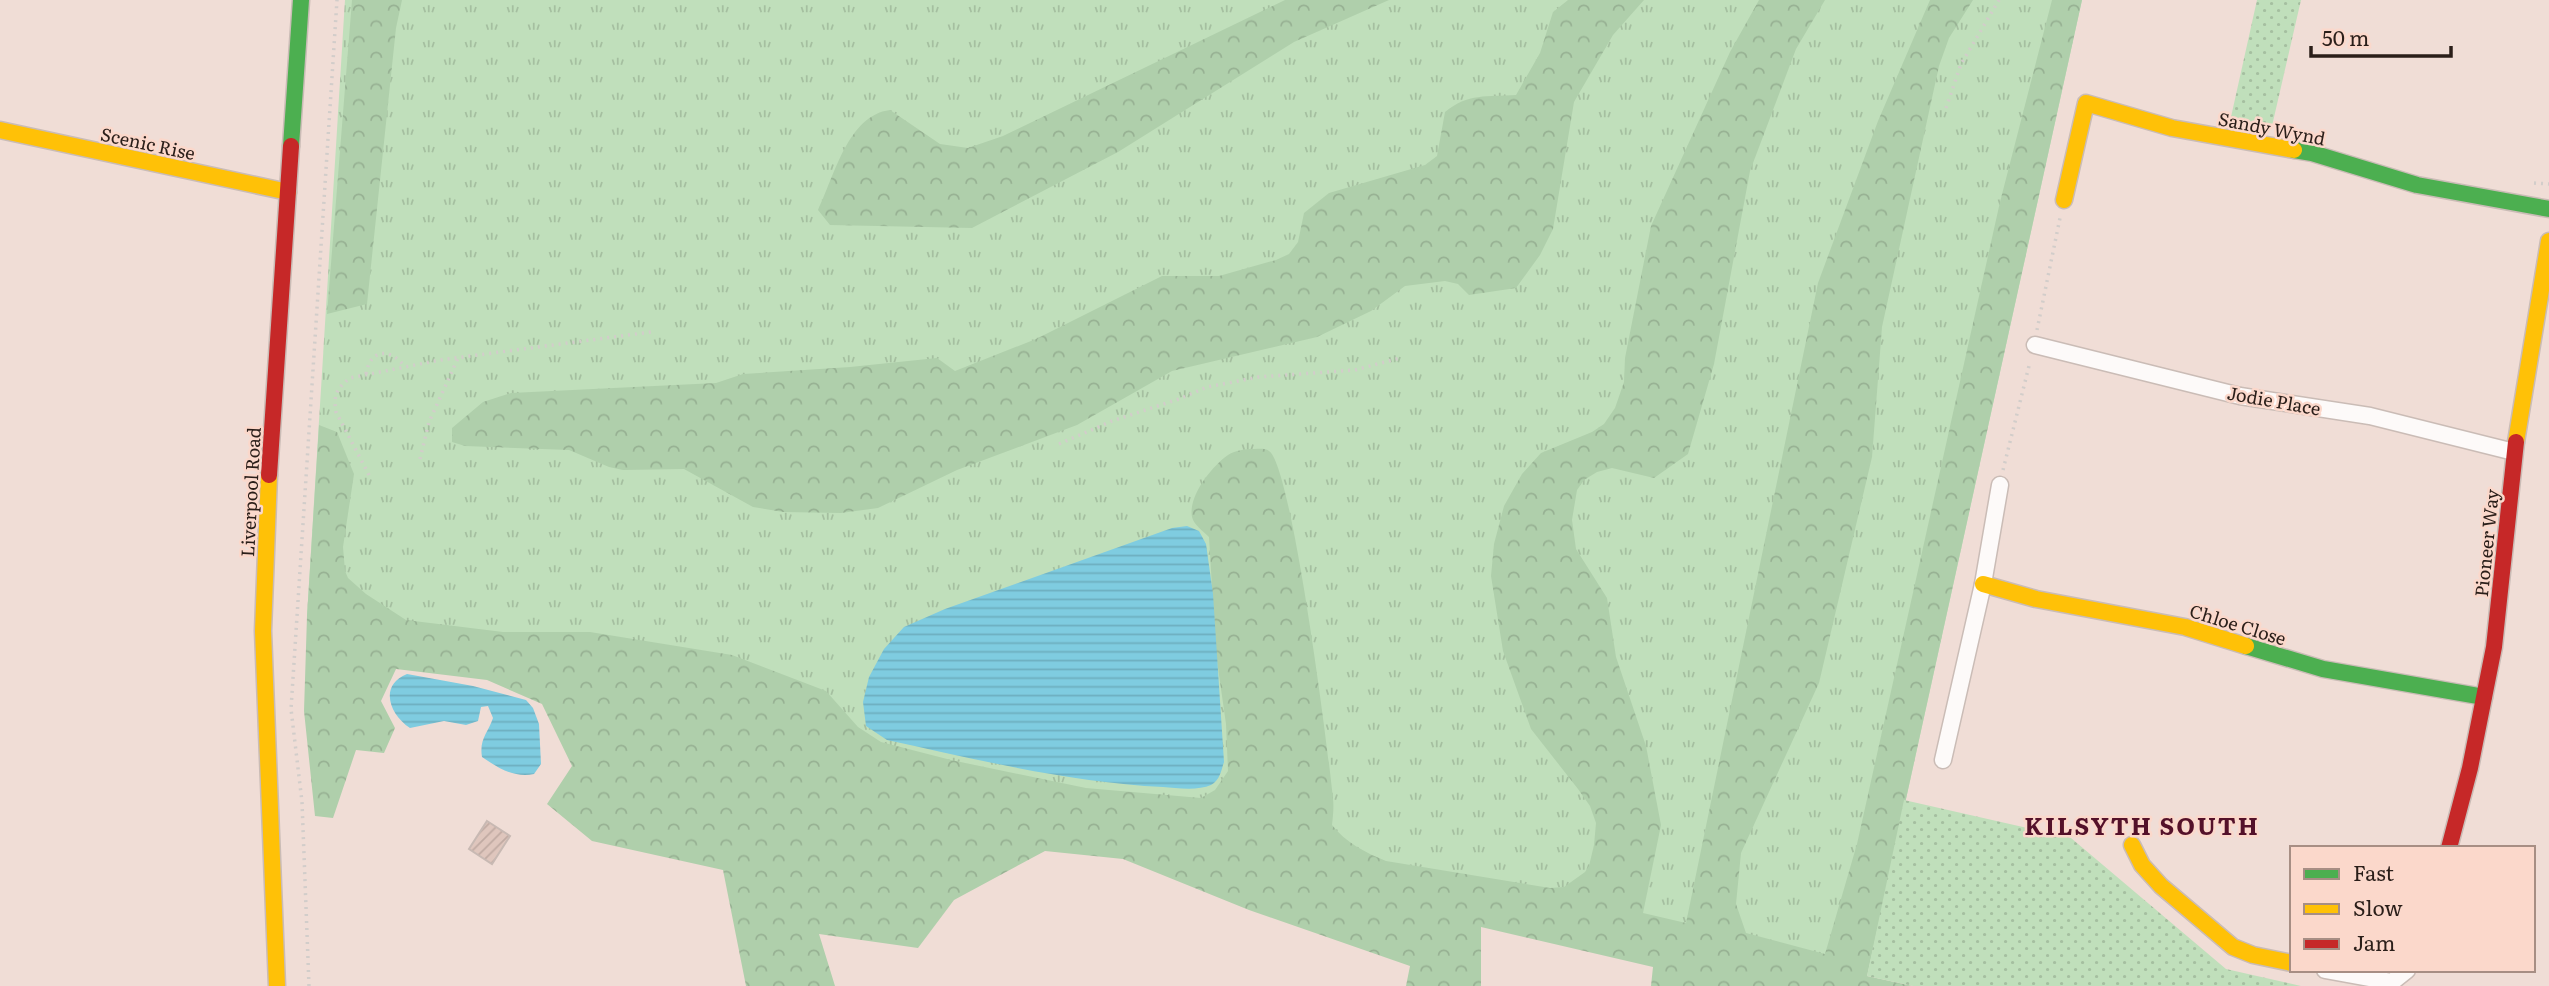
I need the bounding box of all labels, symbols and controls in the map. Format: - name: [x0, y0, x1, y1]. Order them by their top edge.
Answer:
- scale bar: [2311, 14, 2451, 58]
- text: 50 m: [2322, 21, 2369, 52]
- street label: Sandy Wynd: [2216, 104, 2328, 152]
- street label: Scenic Rise: [98, 120, 198, 166]
- street label: Jodie Place: [2225, 379, 2323, 421]
- street label: Liverpool Road: [233, 426, 267, 558]
- street label: Pioneer Way: [2467, 487, 2505, 598]
- street label: Chloe Close: [2186, 597, 2290, 651]
- district label: KILSYTH SOUTH: [2024, 807, 2260, 842]
- legend: [2290, 846, 2535, 972]
- text: Fast: [2353, 856, 2394, 887]
- text: Slow: [2353, 891, 2403, 922]
- text: Jam: [2353, 926, 2395, 957]

